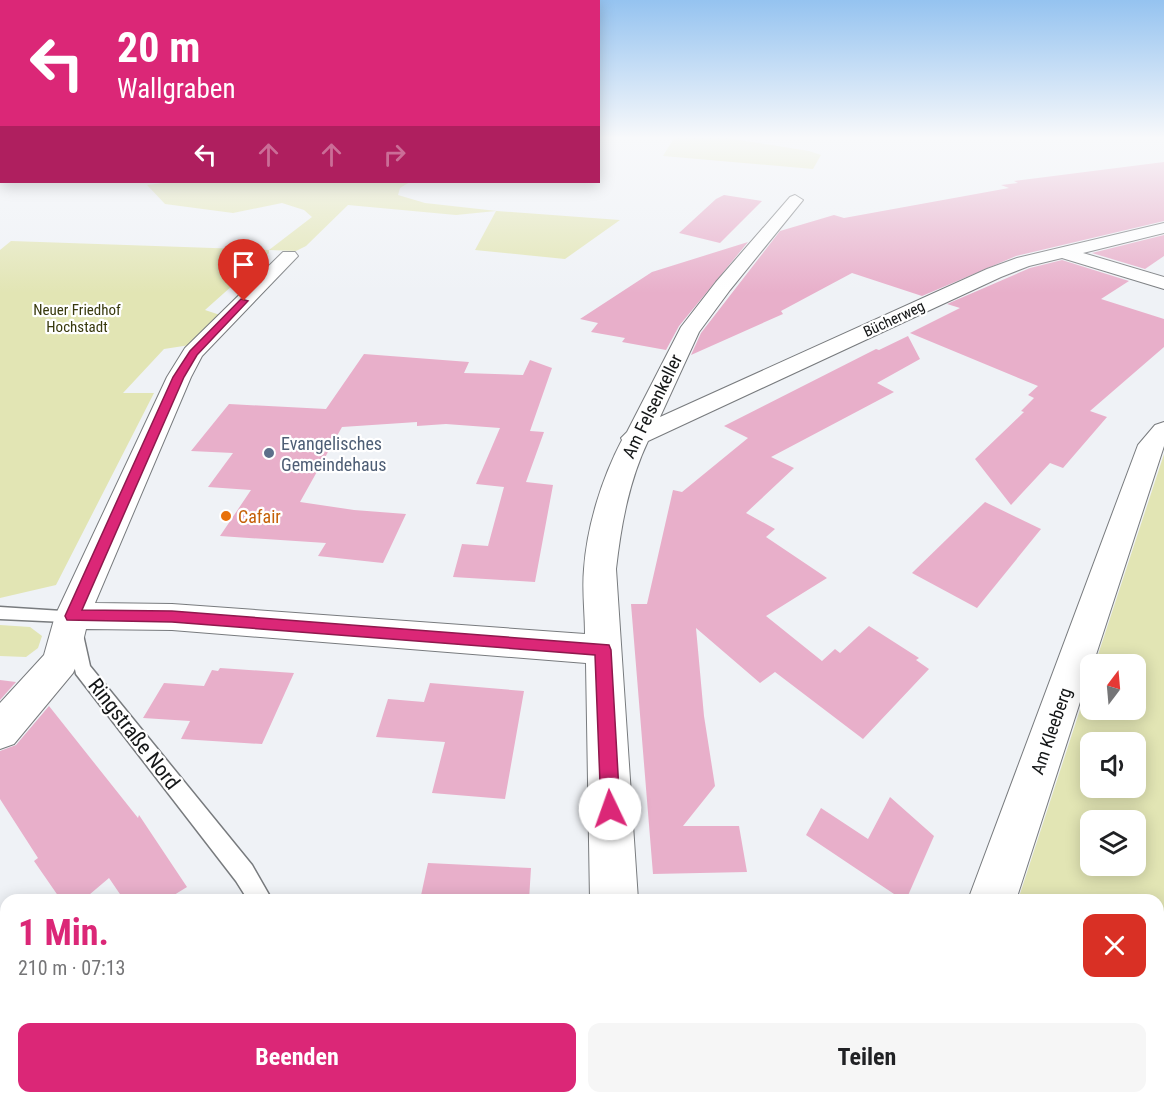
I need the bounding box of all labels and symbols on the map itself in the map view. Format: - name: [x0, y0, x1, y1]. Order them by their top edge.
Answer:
- pin: [218, 239, 269, 301]
- street label: Bücherweg: [861, 297, 927, 341]
- park label: Neuer Friedhof Hochstadt: [33, 301, 121, 336]
- street label: Am Felsenkeller: [618, 350, 686, 461]
- place label: Evangelisches Gemeindehaus: [281, 433, 387, 475]
- marker: Evangelisches Gemeindehaus: [262, 446, 276, 460]
- place label: Cafair: [238, 506, 281, 527]
- marker: Cafair: [219, 509, 233, 523]
- north arrow: [1080, 654, 1146, 720]
- street label: Ringstraße Nord: [83, 674, 185, 794]
- street label: Am Kleeberg: [1026, 685, 1076, 777]
- position arrow: [578, 777, 642, 841]

